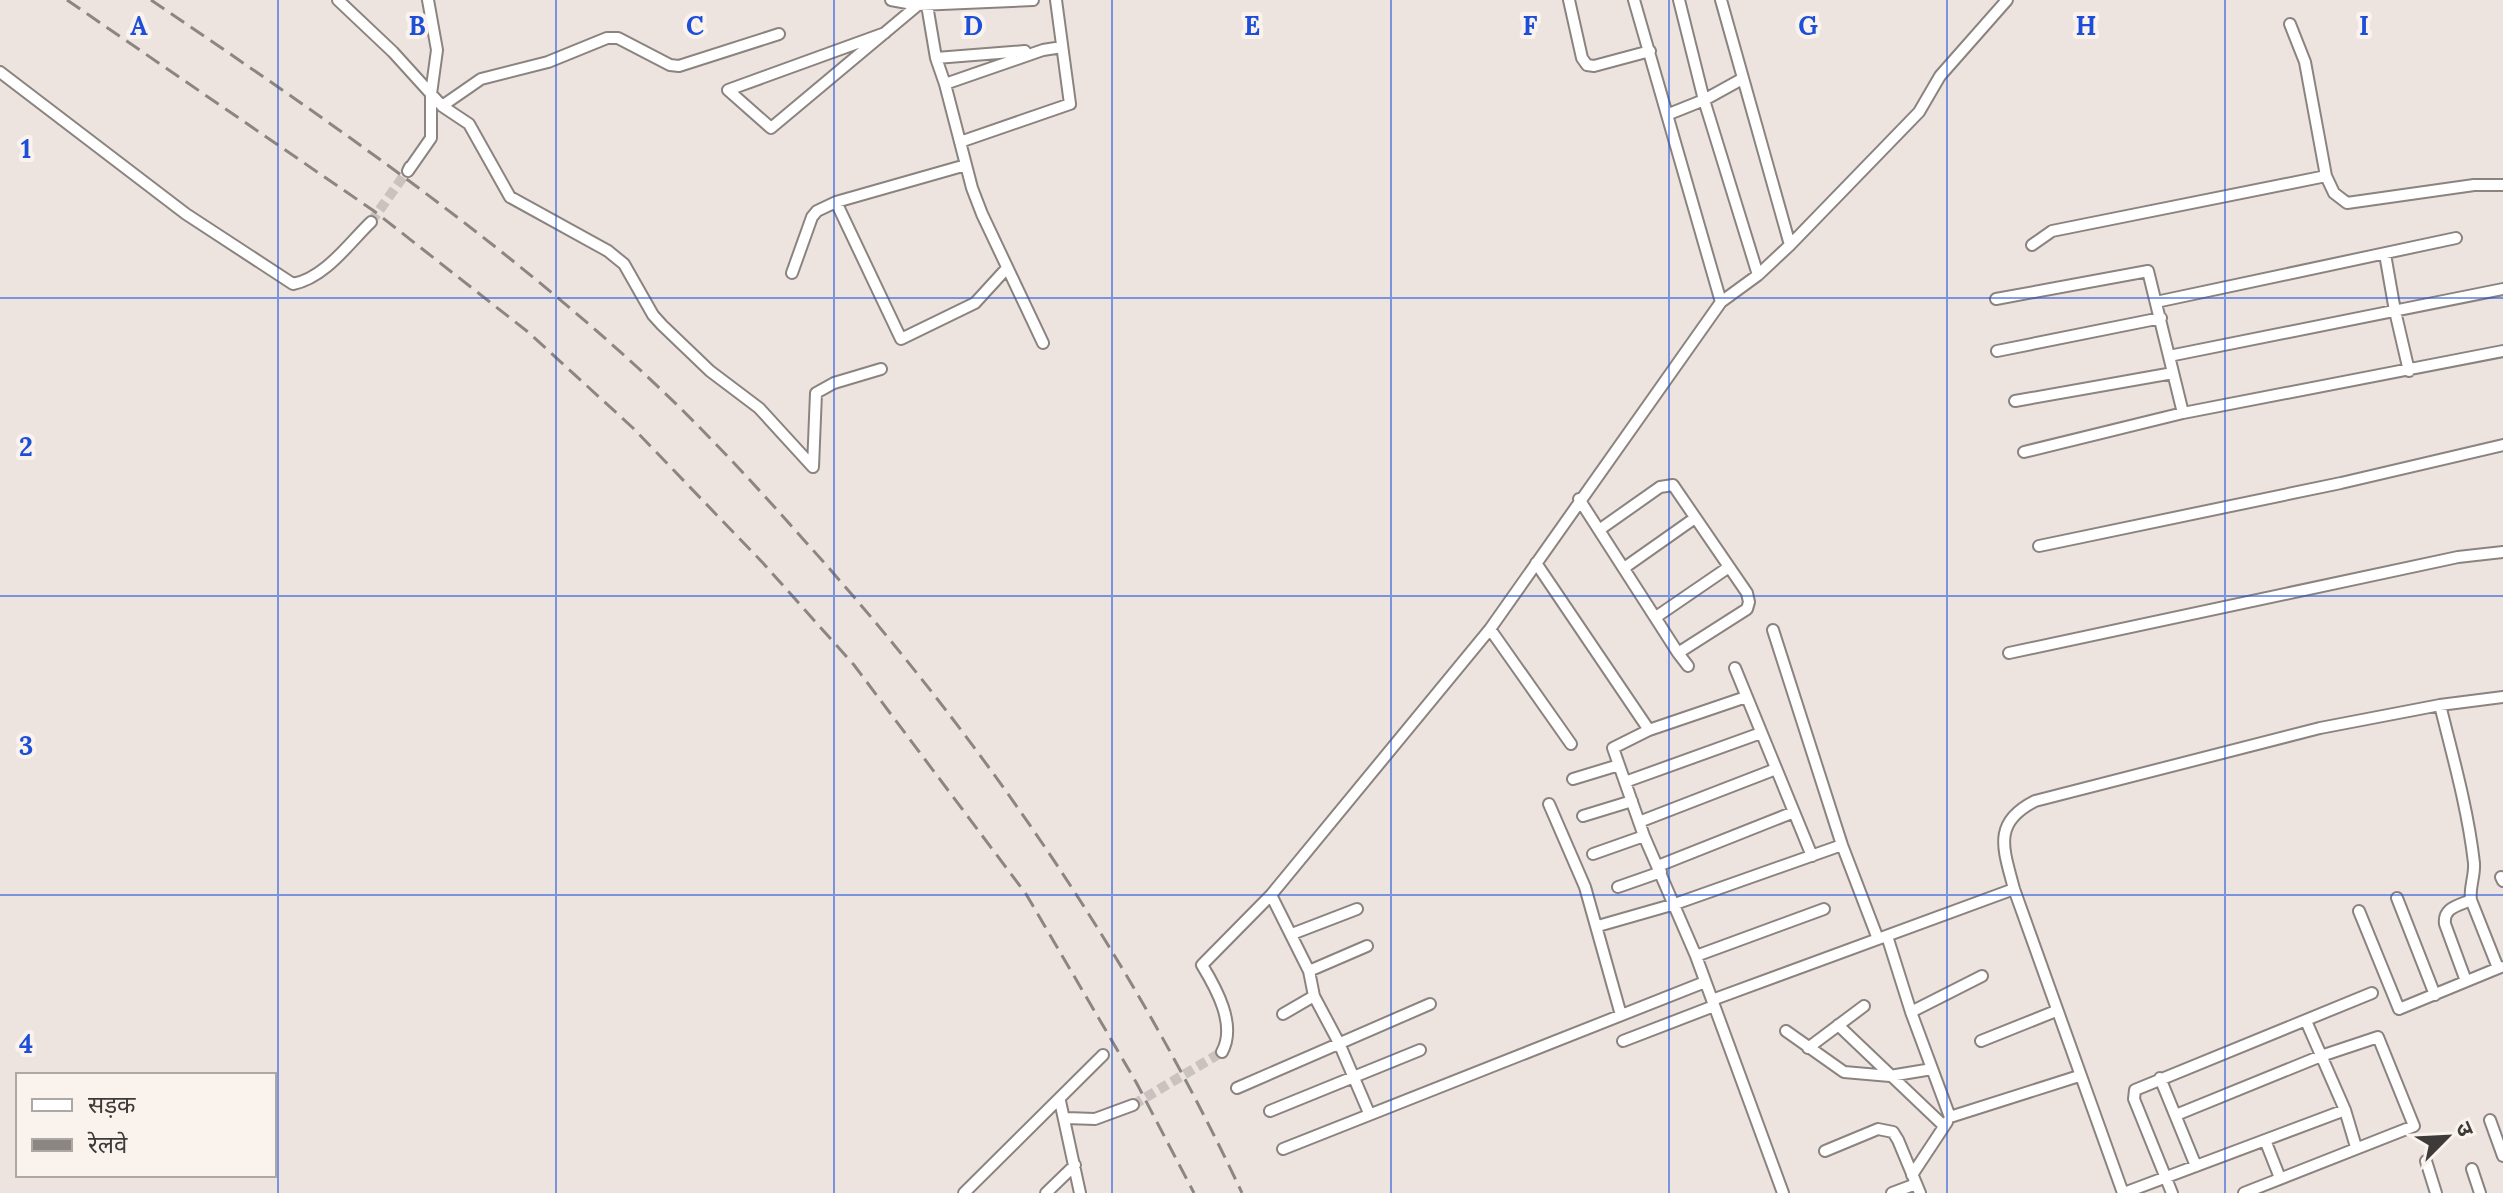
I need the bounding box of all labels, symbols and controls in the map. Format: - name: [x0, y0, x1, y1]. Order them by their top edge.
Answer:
- text: A: [130, 9, 148, 42]
- text: B: [408, 9, 426, 42]
- text: C: [686, 9, 704, 42]
- text: D: [963, 9, 983, 42]
- text: E: [1244, 9, 1260, 42]
- text: F: [1523, 9, 1538, 42]
- text: G: [1798, 9, 1818, 42]
- text: H: [2076, 9, 2096, 42]
- text: I: [2359, 9, 2369, 42]
- text: 1: [21, 132, 31, 165]
- text: 2: [19, 430, 33, 463]
- text: 3: [19, 729, 33, 762]
- text: 4: [19, 1027, 33, 1060]
- legend: [16, 1073, 276, 1177]
- text: सड़क: [88, 1089, 136, 1120]
- north arrow: [2407, 1097, 2487, 1177]
- text: उ: [2450, 1117, 2481, 1141]
- text: रेलवे: [87, 1129, 128, 1160]

